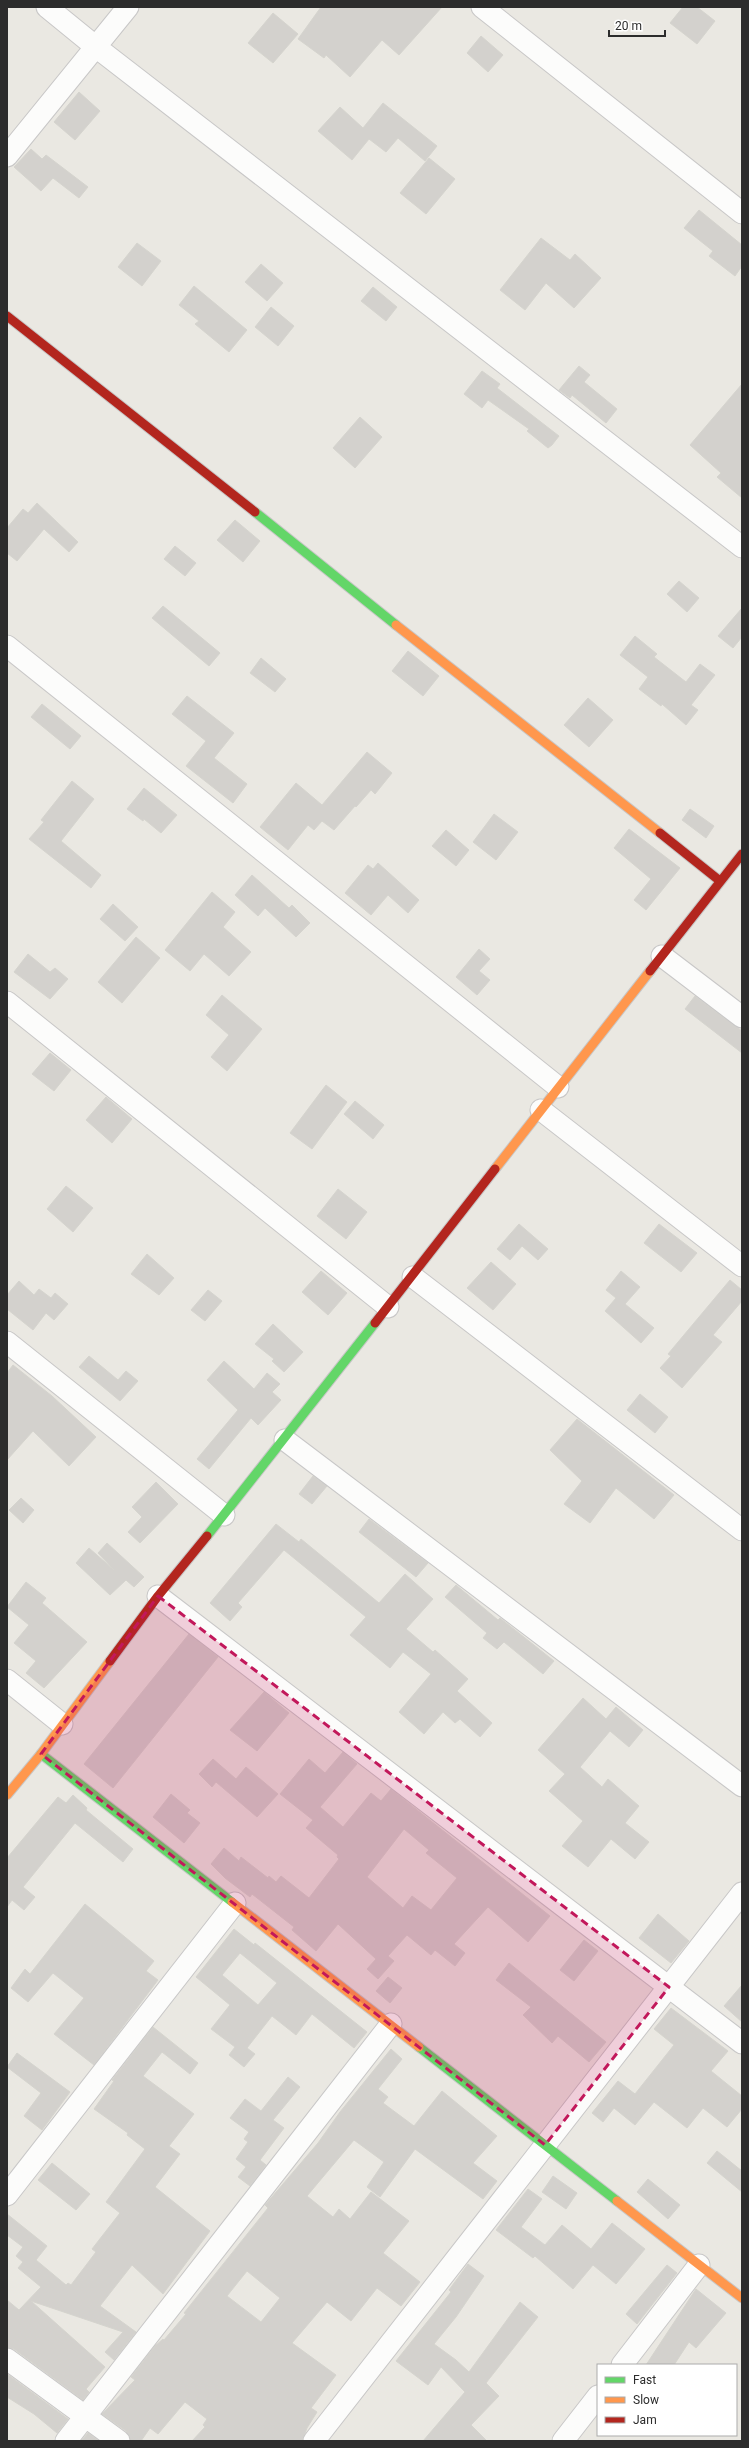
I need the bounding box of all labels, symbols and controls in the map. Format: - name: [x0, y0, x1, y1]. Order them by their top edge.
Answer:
- scale bar: [609, 12, 665, 38]
- text: 20 m: [615, 19, 642, 33]
- legend: [597, 2364, 737, 2436]
- text: Fast: [633, 2373, 656, 2387]
- text: Slow: [633, 2393, 659, 2407]
- text: Jam: [633, 2413, 657, 2427]

